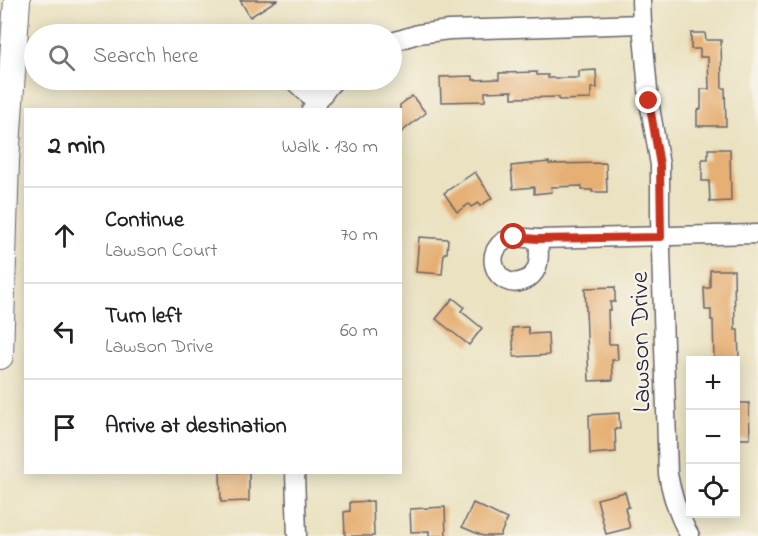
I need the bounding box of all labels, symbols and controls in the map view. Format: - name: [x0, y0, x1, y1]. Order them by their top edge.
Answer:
- search box: [24, 24, 402, 90]
- icon: search: [45, 41, 78, 74]
- text: Search here: [93, 41, 198, 73]
- route end: [635, 87, 661, 113]
- text: 2 min: [48, 128, 105, 166]
- text: Walk · 130 m: [282, 133, 378, 162]
- text: Continue: [105, 205, 184, 237]
- icon: ahead: [48, 219, 81, 252]
- text: 70 m: [341, 221, 378, 250]
- route start: [500, 223, 526, 249]
- text: Lawson Court: [105, 237, 217, 266]
- street label: Lawson Drive: [622, 271, 662, 413]
- text: Turn left: [105, 301, 182, 333]
- icon: left: [48, 315, 81, 348]
- text: 60 m: [340, 317, 378, 346]
- text: Lawson Drive: [105, 333, 214, 362]
- map controls: [686, 356, 740, 518]
- button: +: [686, 356, 740, 410]
- button: −: [686, 410, 740, 464]
- icon: arrive: [48, 411, 81, 444]
- text: Arrive at destination: [105, 411, 287, 443]
- button: locate: [686, 464, 740, 518]

